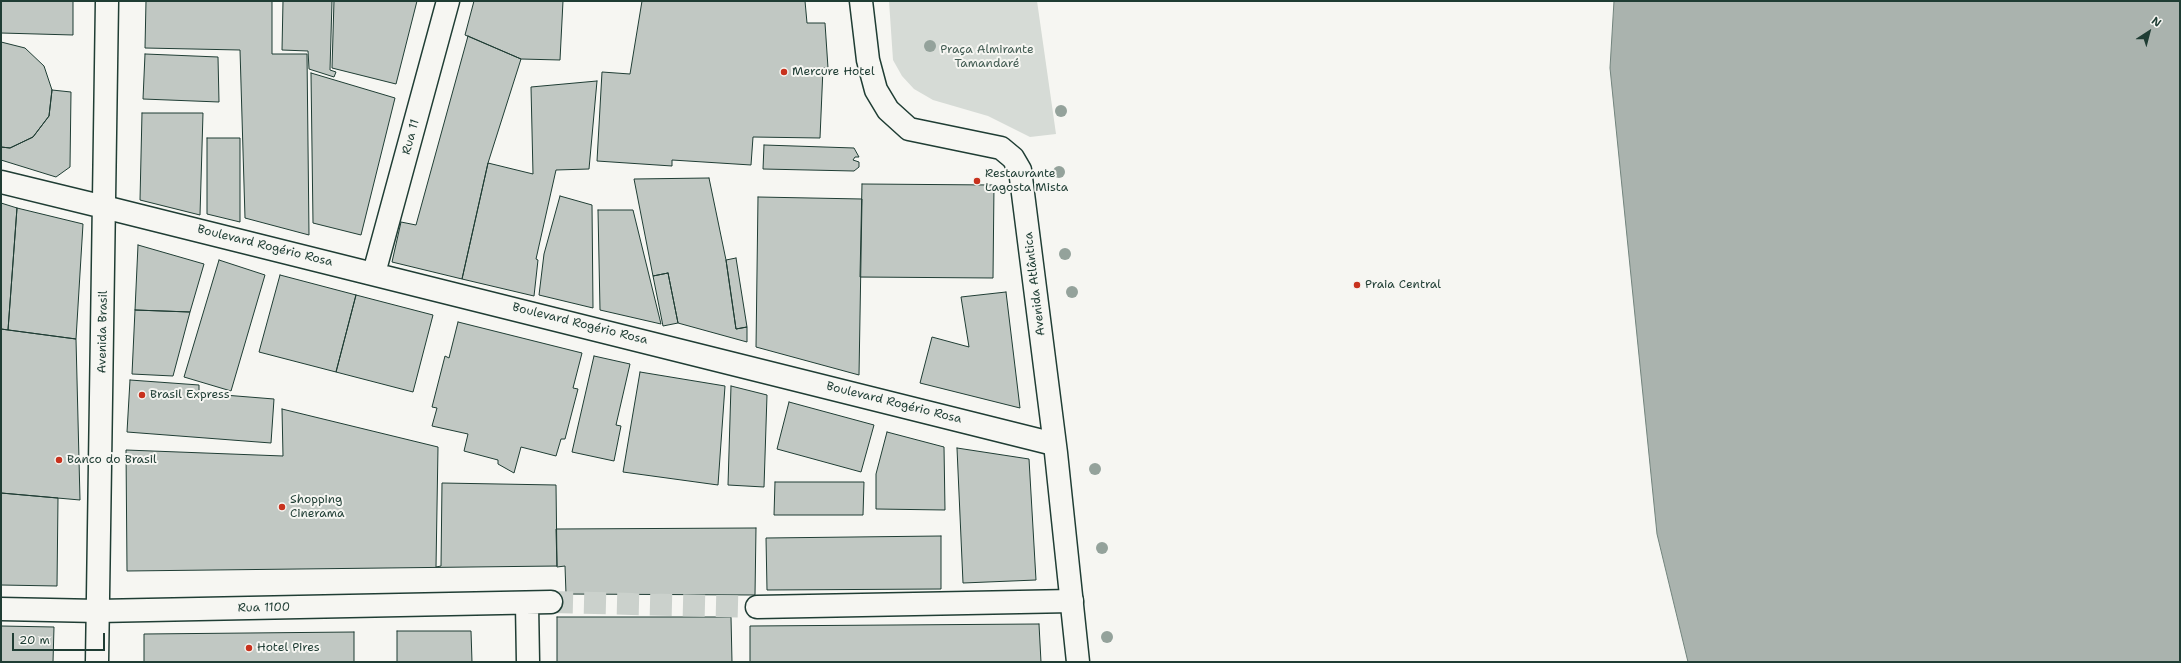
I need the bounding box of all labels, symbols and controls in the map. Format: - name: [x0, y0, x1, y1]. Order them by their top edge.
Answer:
- north arrow: [2129, 12, 2169, 52]
- text: N: [2148, 13, 2164, 31]
- park label: Praça Almirante Tamandaré: [940, 43, 1034, 71]
- place label: Mercure Hotel: [792, 65, 874, 79]
- marker: Mercure Hotel: [779, 67, 789, 77]
- street label: Rua 11: [399, 118, 423, 156]
- place label: Restaurante Lagosta Mista: [985, 167, 1068, 195]
- marker: Restaurante Lagosta Mista: [972, 176, 982, 186]
- street label: Boulevard Rogério Rosa: [196, 222, 334, 270]
- street label: Avenida Atlântica: [1021, 231, 1049, 337]
- place label: Praia Central: [1365, 278, 1441, 292]
- marker: Praia Central: [1352, 280, 1362, 290]
- street label: Avenida Brasil: [95, 290, 111, 374]
- street label: Boulevard Rogério Rosa: [511, 300, 649, 348]
- street label: Boulevard Rogério Rosa: [825, 379, 963, 427]
- place label: Brasil Express: [150, 388, 230, 402]
- marker: Brasil Express: [137, 390, 147, 400]
- place label: Banco do Brasil: [67, 453, 157, 467]
- marker: Banco do Brasil: [54, 455, 64, 465]
- place label: Shopping Cinerama: [290, 493, 344, 521]
- marker: Shopping Cinerama: [277, 502, 287, 512]
- street label: Rua 1100: [238, 600, 290, 616]
- scale bar: [14, 625, 107, 651]
- text: 20 m: [19, 632, 50, 648]
- place label: Hotel Pires: [257, 641, 320, 655]
- marker: Hotel Pires: [244, 643, 254, 653]

